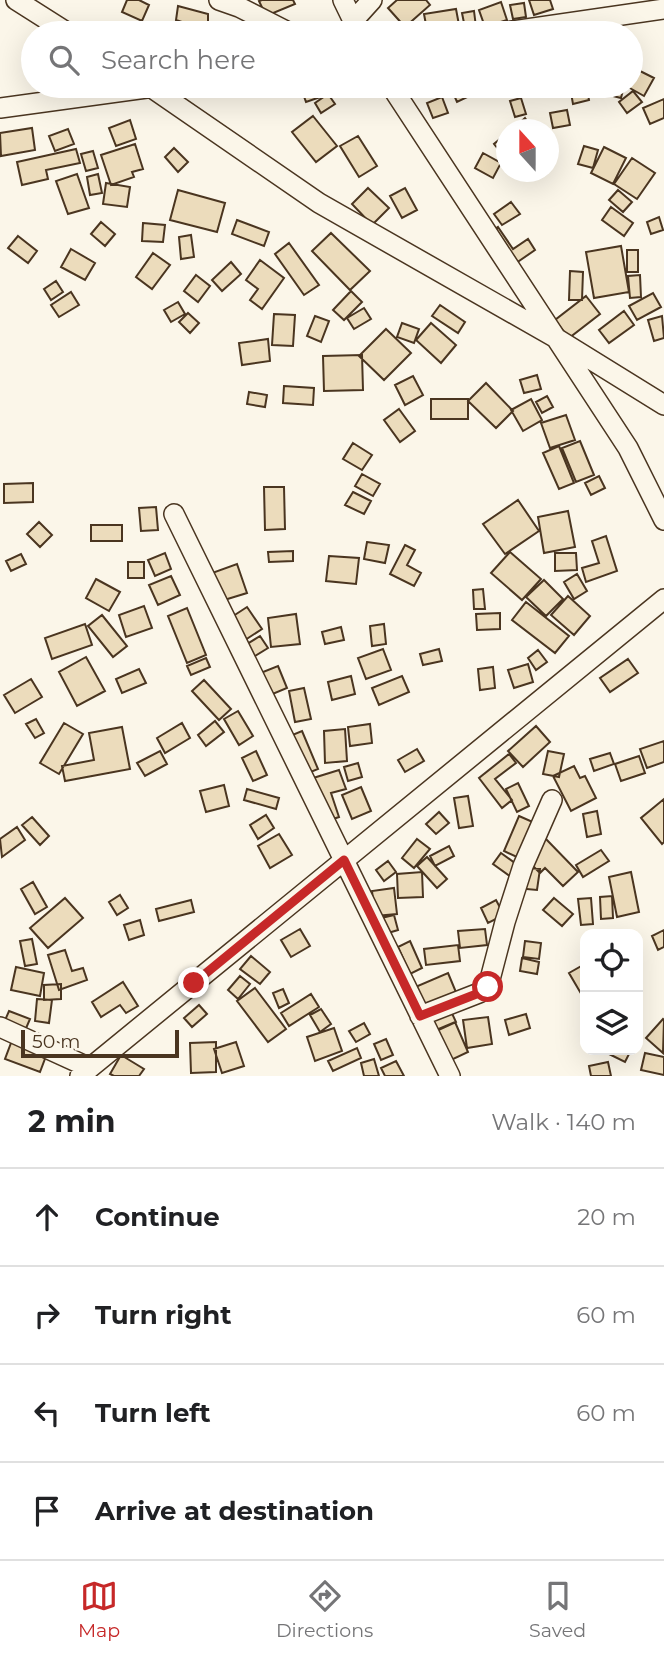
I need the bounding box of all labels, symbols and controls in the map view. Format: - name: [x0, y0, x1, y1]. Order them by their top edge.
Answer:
- search box: [21, 21, 643, 98]
- icon: search: [45, 41, 83, 79]
- text: Search here: [101, 44, 256, 76]
- north arrow: [496, 119, 559, 182]
- map controls: [580, 929, 643, 1055]
- button: locate: [580, 929, 643, 992]
- route end: [178, 967, 209, 998]
- route start: [472, 971, 503, 1002]
- button: layers: [580, 992, 643, 1055]
- scale bar: [21, 1027, 178, 1059]
- text: 50 m: [32, 1030, 80, 1053]
- text: 2 min: [28, 1103, 115, 1140]
- text: Walk · 140 m: [491, 1108, 636, 1136]
- icon: ahead: [28, 1198, 66, 1236]
- text: Continue: [95, 1201, 220, 1233]
- text: 20 m: [577, 1203, 636, 1231]
- icon: right: [28, 1296, 66, 1334]
- text: Turn right: [95, 1299, 231, 1331]
- text: 60 m: [576, 1301, 636, 1329]
- icon: left: [28, 1394, 66, 1432]
- text: Turn left: [95, 1397, 211, 1429]
- text: 60 m: [576, 1399, 636, 1427]
- icon: arrive: [28, 1492, 66, 1530]
- text: Arrive at destination: [95, 1495, 374, 1527]
- tab: Map: [78, 1577, 120, 1642]
- tab: Directions: [276, 1577, 373, 1642]
- tab: Saved: [529, 1577, 586, 1642]

